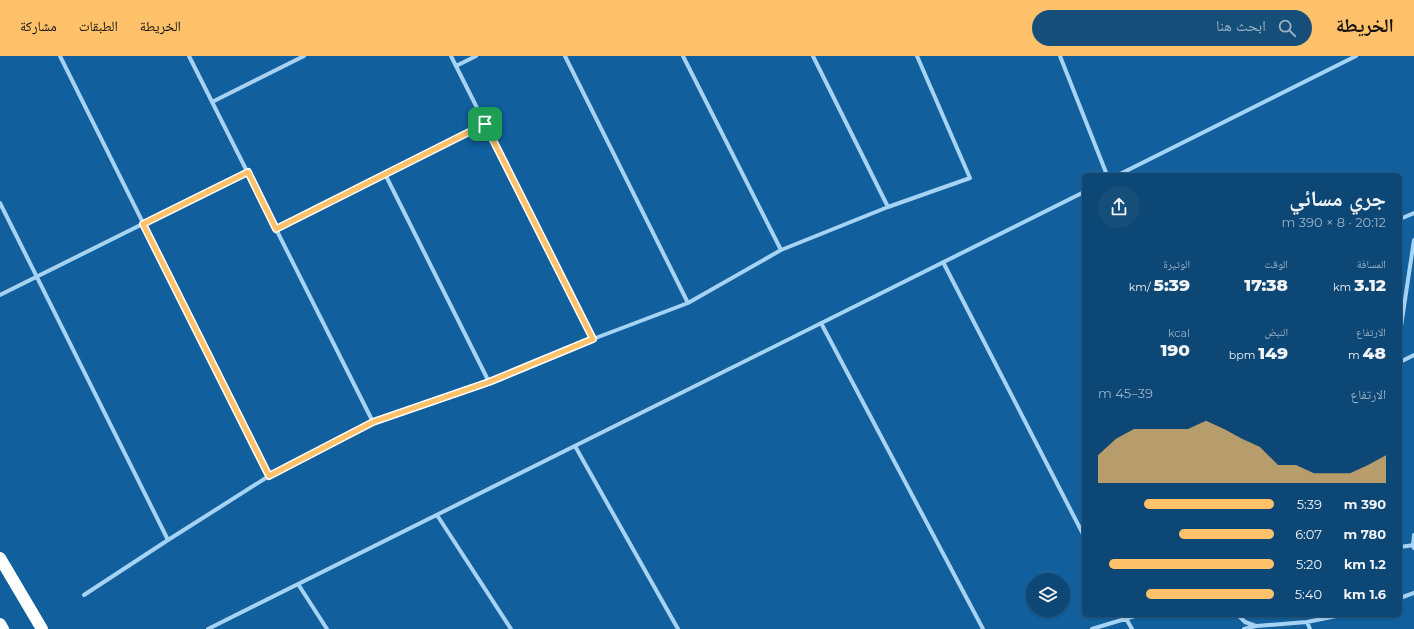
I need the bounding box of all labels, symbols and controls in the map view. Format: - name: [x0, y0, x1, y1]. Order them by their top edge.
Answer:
- search box: [1032, 10, 1312, 46]
- text: الخريطة: [1336, 14, 1394, 37]
- text: ابحث هنا: [1216, 16, 1266, 35]
- text: مشاركة: [20, 17, 57, 35]
- text: الطبقات: [79, 17, 118, 35]
- text: الخريطة: [140, 17, 181, 35]
- icon: search: [1276, 17, 1298, 39]
- pin: [468, 107, 502, 141]
- icon: arrive: [474, 113, 496, 135]
- text: جري مسائي: [1289, 185, 1386, 212]
- button: share: [1098, 186, 1140, 228]
- text: 20:12 · 8 × 390 m: [1281, 214, 1386, 230]
- text: الوتيرة: [1163, 257, 1190, 271]
- text: الوقت: [1264, 257, 1288, 271]
- text: المسافة: [1357, 257, 1386, 271]
- text: 5:39: [1154, 275, 1190, 295]
- text: 17:38: [1244, 275, 1288, 295]
- text: 3.12: [1354, 275, 1386, 295]
- text: /km: [1129, 280, 1154, 294]
- text: km: [1333, 280, 1354, 294]
- text: النبض: [1265, 325, 1288, 339]
- text: الارتفاع: [1356, 325, 1386, 339]
- text: kcal: [1168, 326, 1190, 340]
- text: 190: [1160, 340, 1190, 360]
- text: 149: [1258, 343, 1288, 363]
- text: 48: [1363, 343, 1386, 363]
- text: bpm: [1229, 348, 1258, 362]
- text: m: [1348, 348, 1363, 362]
- text: 39–45 m: [1098, 385, 1153, 401]
- text: الارتفاع: [1351, 386, 1386, 402]
- text: 5:39: [1297, 496, 1322, 512]
- text: 390 m: [1344, 496, 1386, 512]
- text: 6:07: [1295, 526, 1322, 542]
- text: 780 m: [1343, 526, 1386, 542]
- text: 5:20: [1296, 556, 1322, 572]
- text: 1.2 km: [1344, 556, 1386, 572]
- map controls: [1026, 573, 1070, 617]
- button: layers: [1026, 573, 1070, 617]
- text: 5:40: [1295, 586, 1322, 602]
- text: 1.6 km: [1344, 586, 1386, 602]

